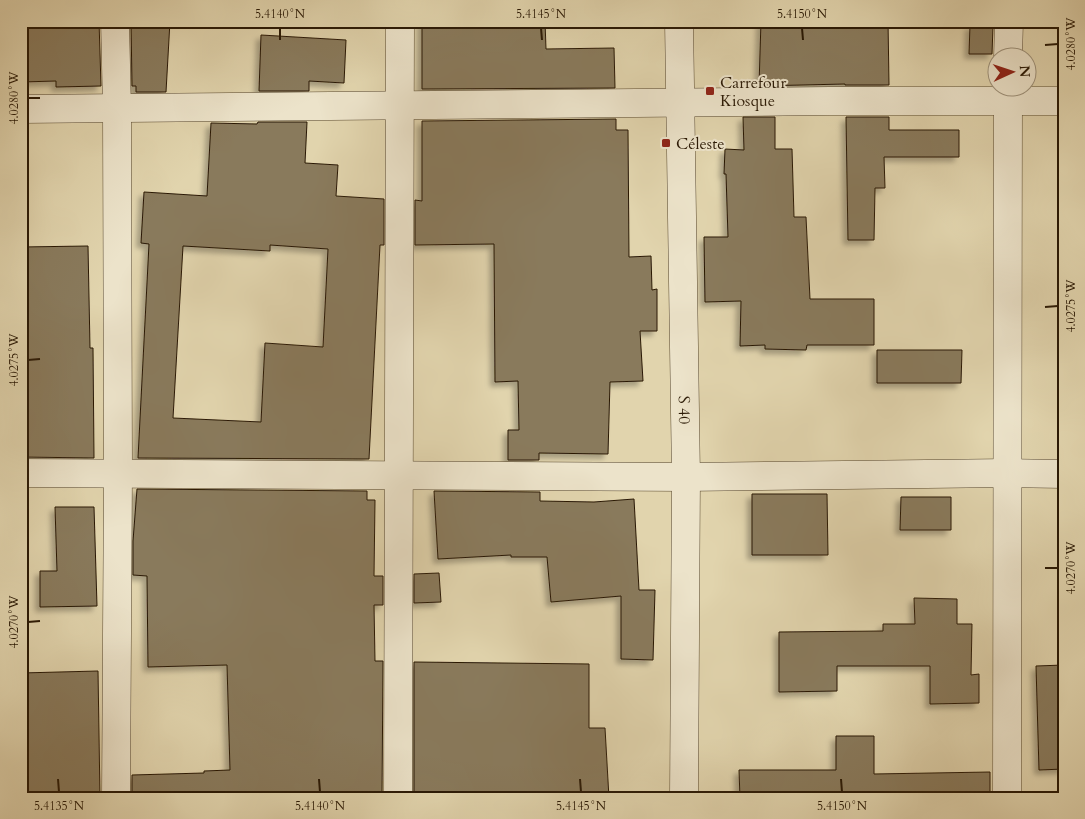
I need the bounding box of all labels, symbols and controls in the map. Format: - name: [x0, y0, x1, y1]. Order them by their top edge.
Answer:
- text: 5.4140°N: [255, 6, 306, 22]
- text: 5.4145°N: [516, 6, 567, 22]
- text: 5.4150°N: [777, 6, 828, 22]
- text: 4.0280°W: [1063, 17, 1079, 71]
- north arrow: [988, 48, 1038, 98]
- text: N: [1015, 65, 1034, 78]
- text: 4.0280°W: [6, 71, 22, 125]
- place label: Carrefour Kiosque: [720, 72, 786, 112]
- marker: Carrefour Kiosque: [704, 85, 716, 97]
- place label: Céleste: [676, 133, 725, 155]
- marker: Céleste: [660, 137, 672, 149]
- text: 4.0275°W: [1063, 279, 1079, 333]
- text: 4.0275°W: [6, 333, 22, 387]
- street label: S 40: [673, 395, 695, 424]
- text: 4.0270°W: [1063, 541, 1079, 595]
- text: 4.0270°W: [6, 595, 22, 649]
- text: 5.4135°N: [34, 798, 85, 814]
- text: 5.4140°N: [295, 798, 346, 814]
- text: 5.4145°N: [556, 798, 607, 814]
- text: 5.4150°N: [817, 798, 868, 814]

